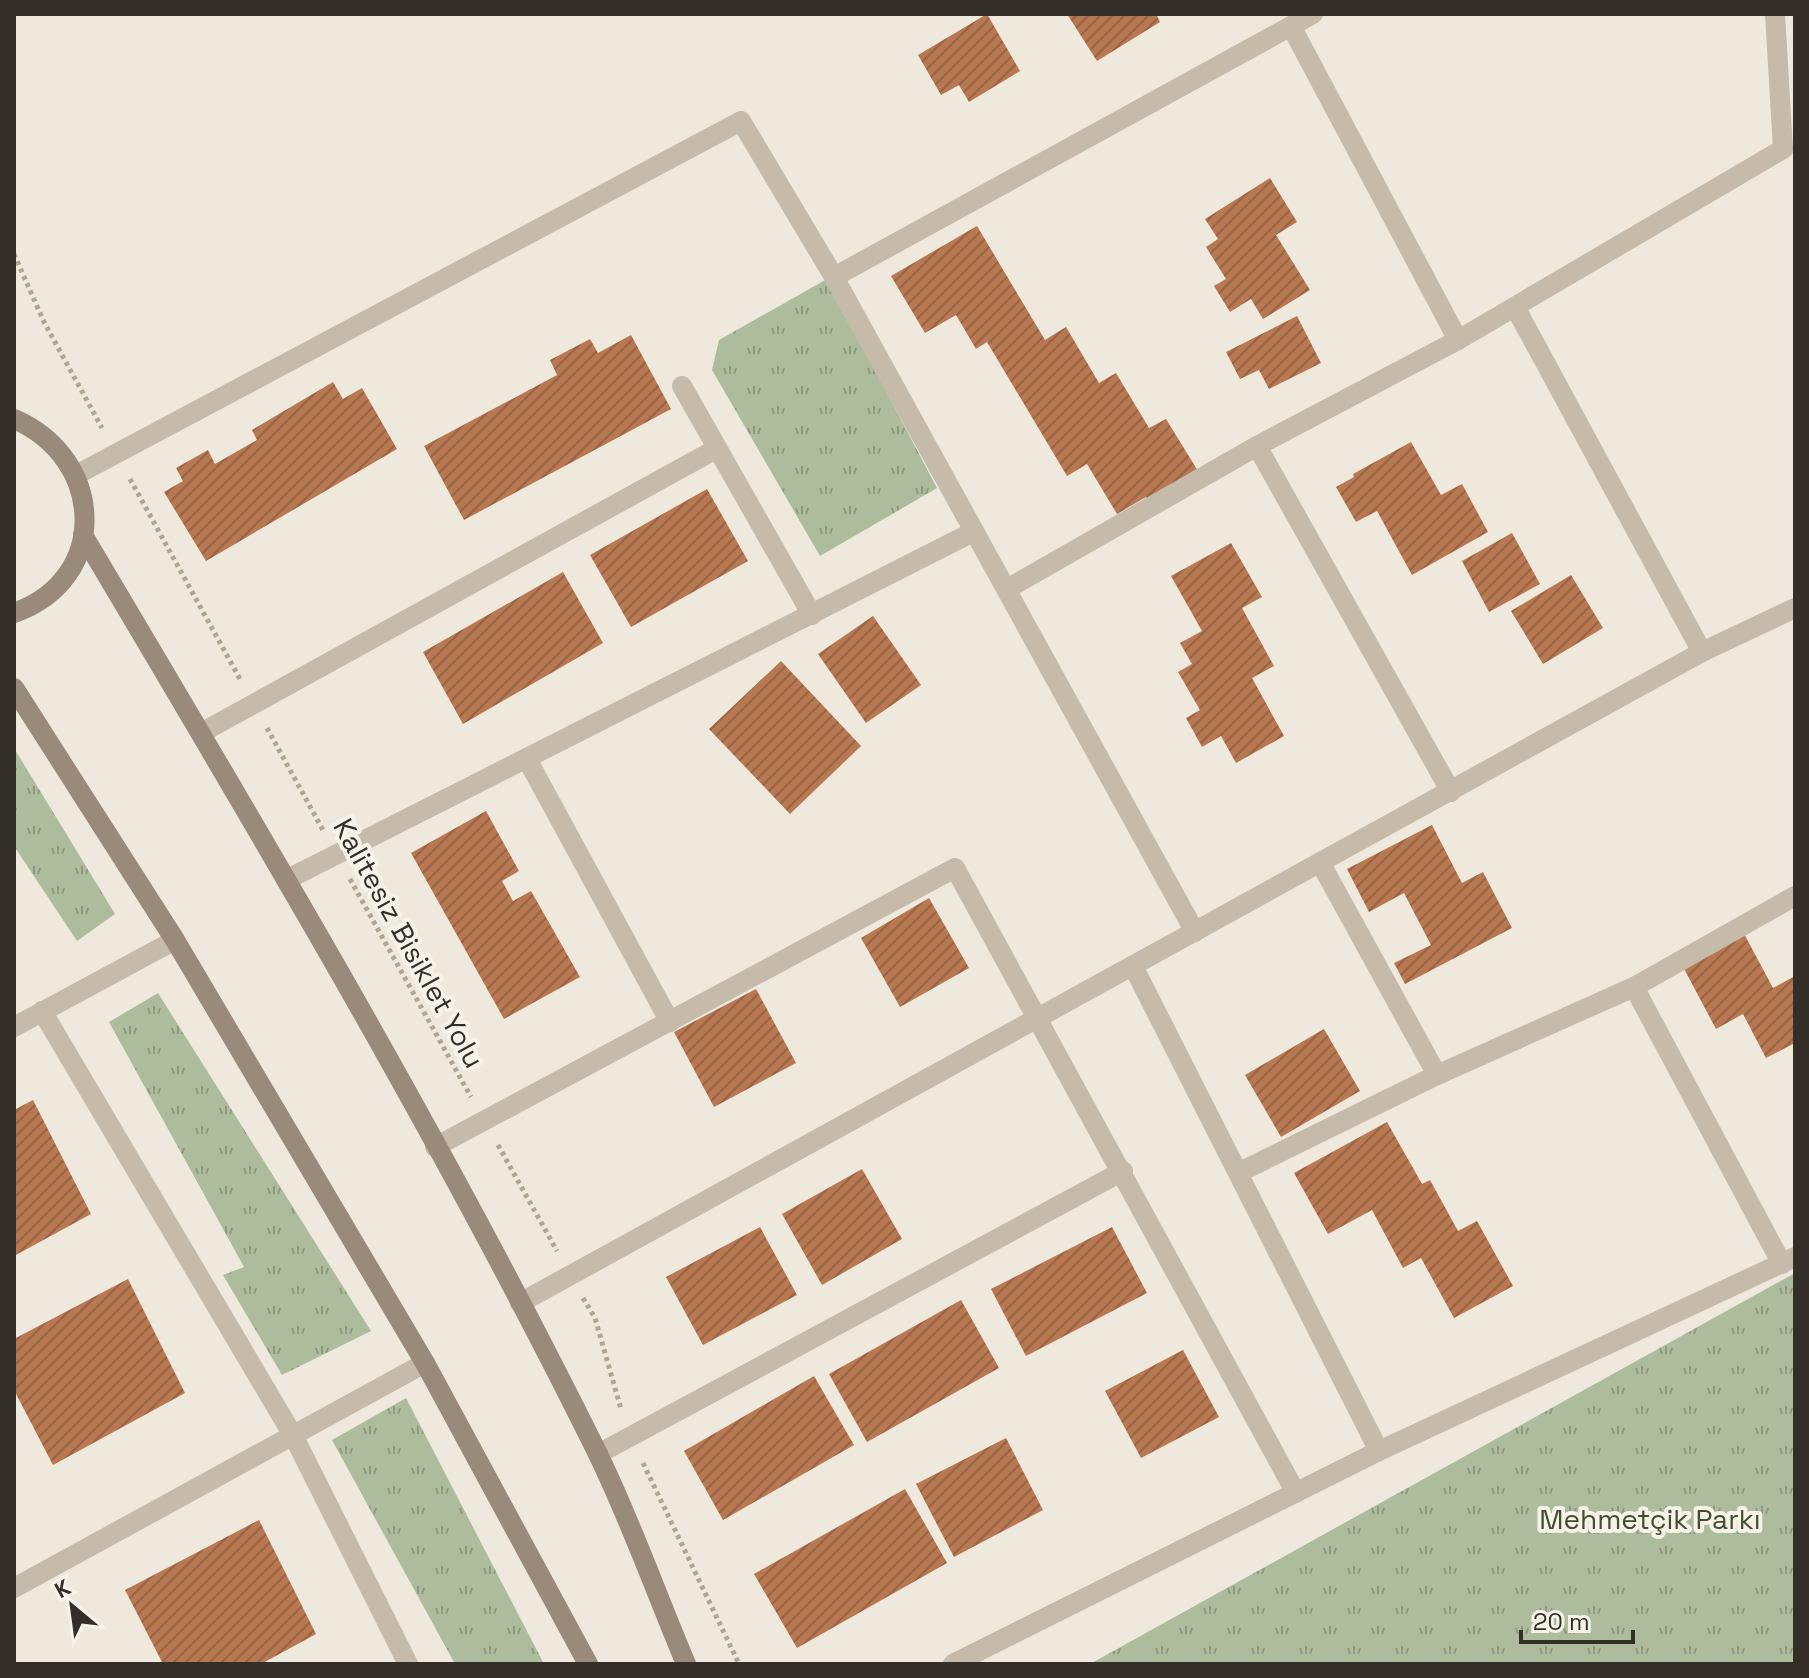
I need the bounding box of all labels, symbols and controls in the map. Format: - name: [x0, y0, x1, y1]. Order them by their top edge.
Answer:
- street label: Kalitesiz Bisiklet Yolu: [325, 812, 493, 1074]
- park label: Mehmetçik Parkı: [1539, 1501, 1761, 1537]
- north arrow: [32, 1566, 112, 1646]
- text: K: [49, 1573, 75, 1604]
- scale bar: [1521, 1594, 1633, 1644]
- text: 20 m: [1533, 1606, 1590, 1637]

